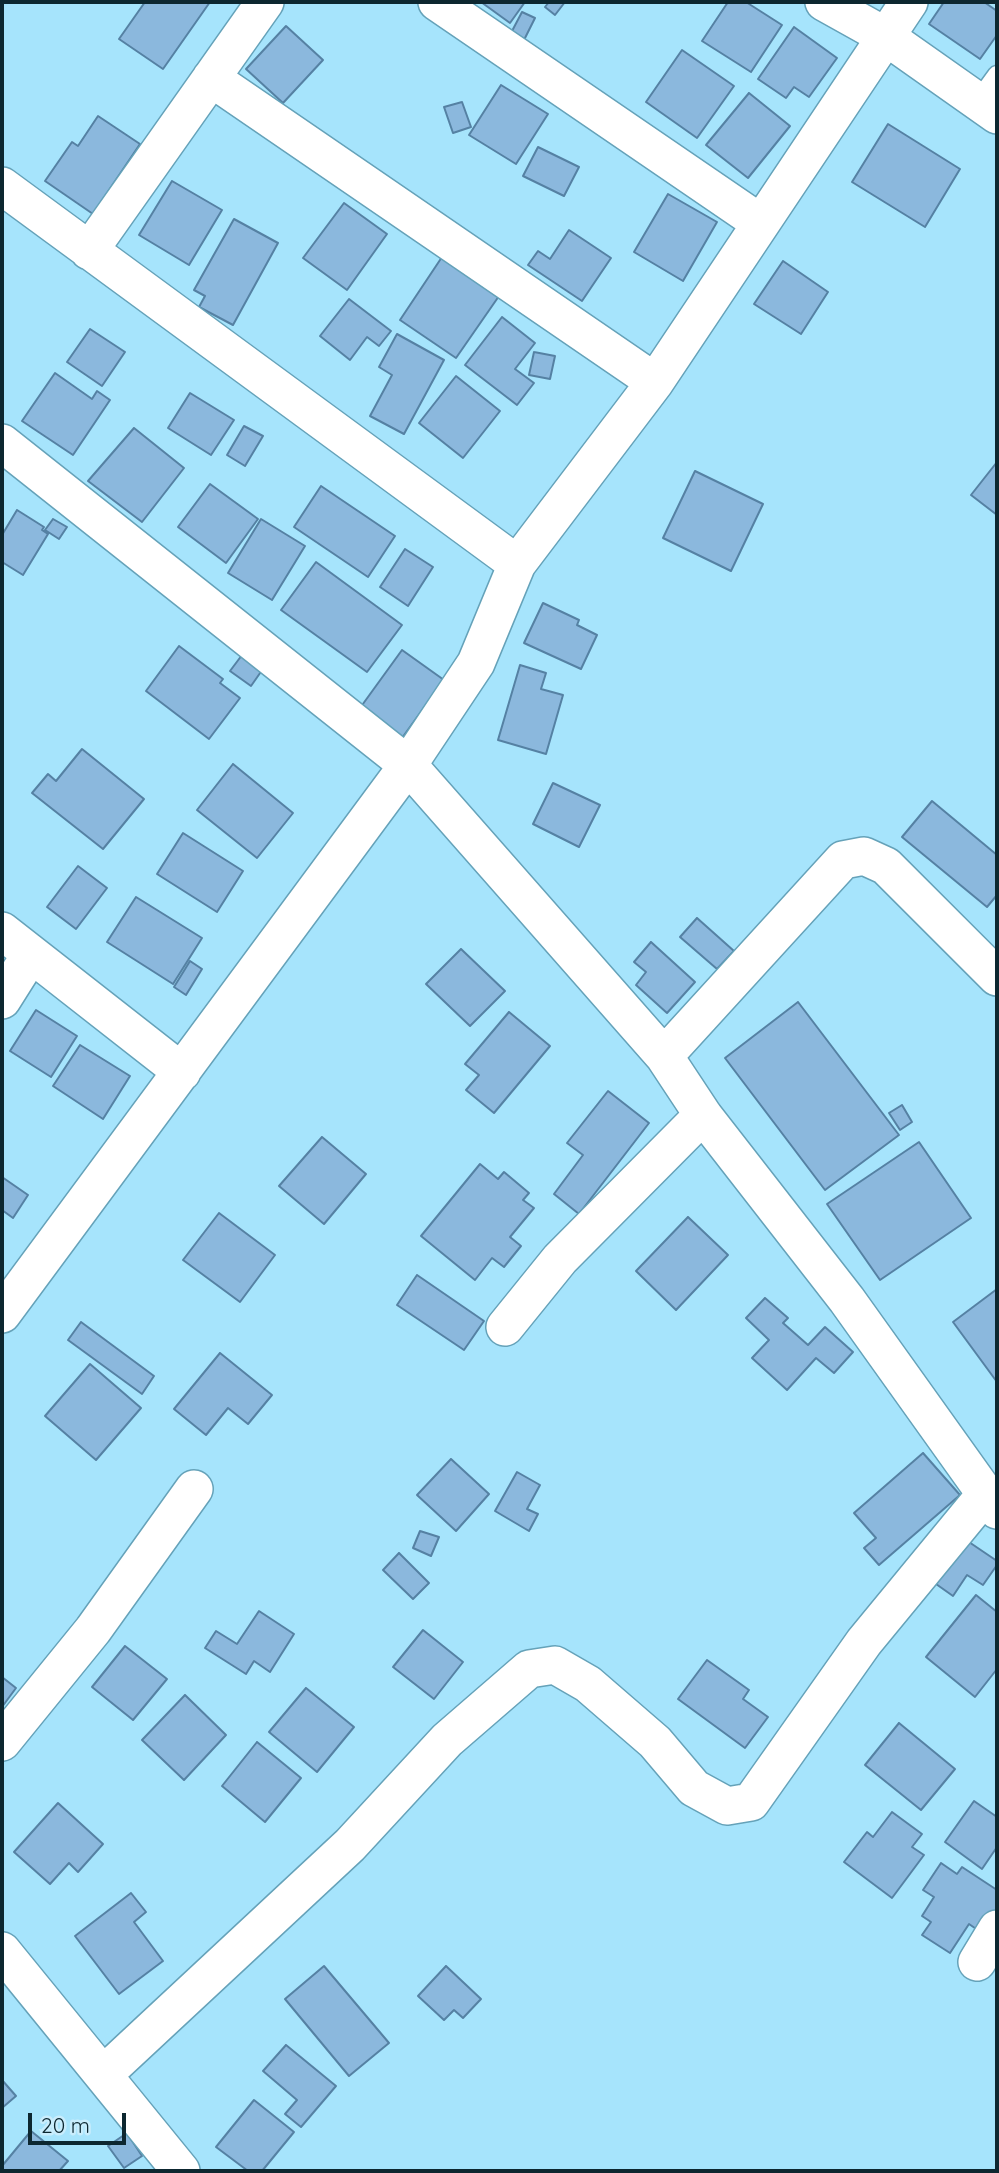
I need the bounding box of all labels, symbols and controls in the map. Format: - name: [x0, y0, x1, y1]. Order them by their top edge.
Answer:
- scale bar: [32, 2100, 130, 2144]
- text: 20 m: [41, 2112, 90, 2138]

